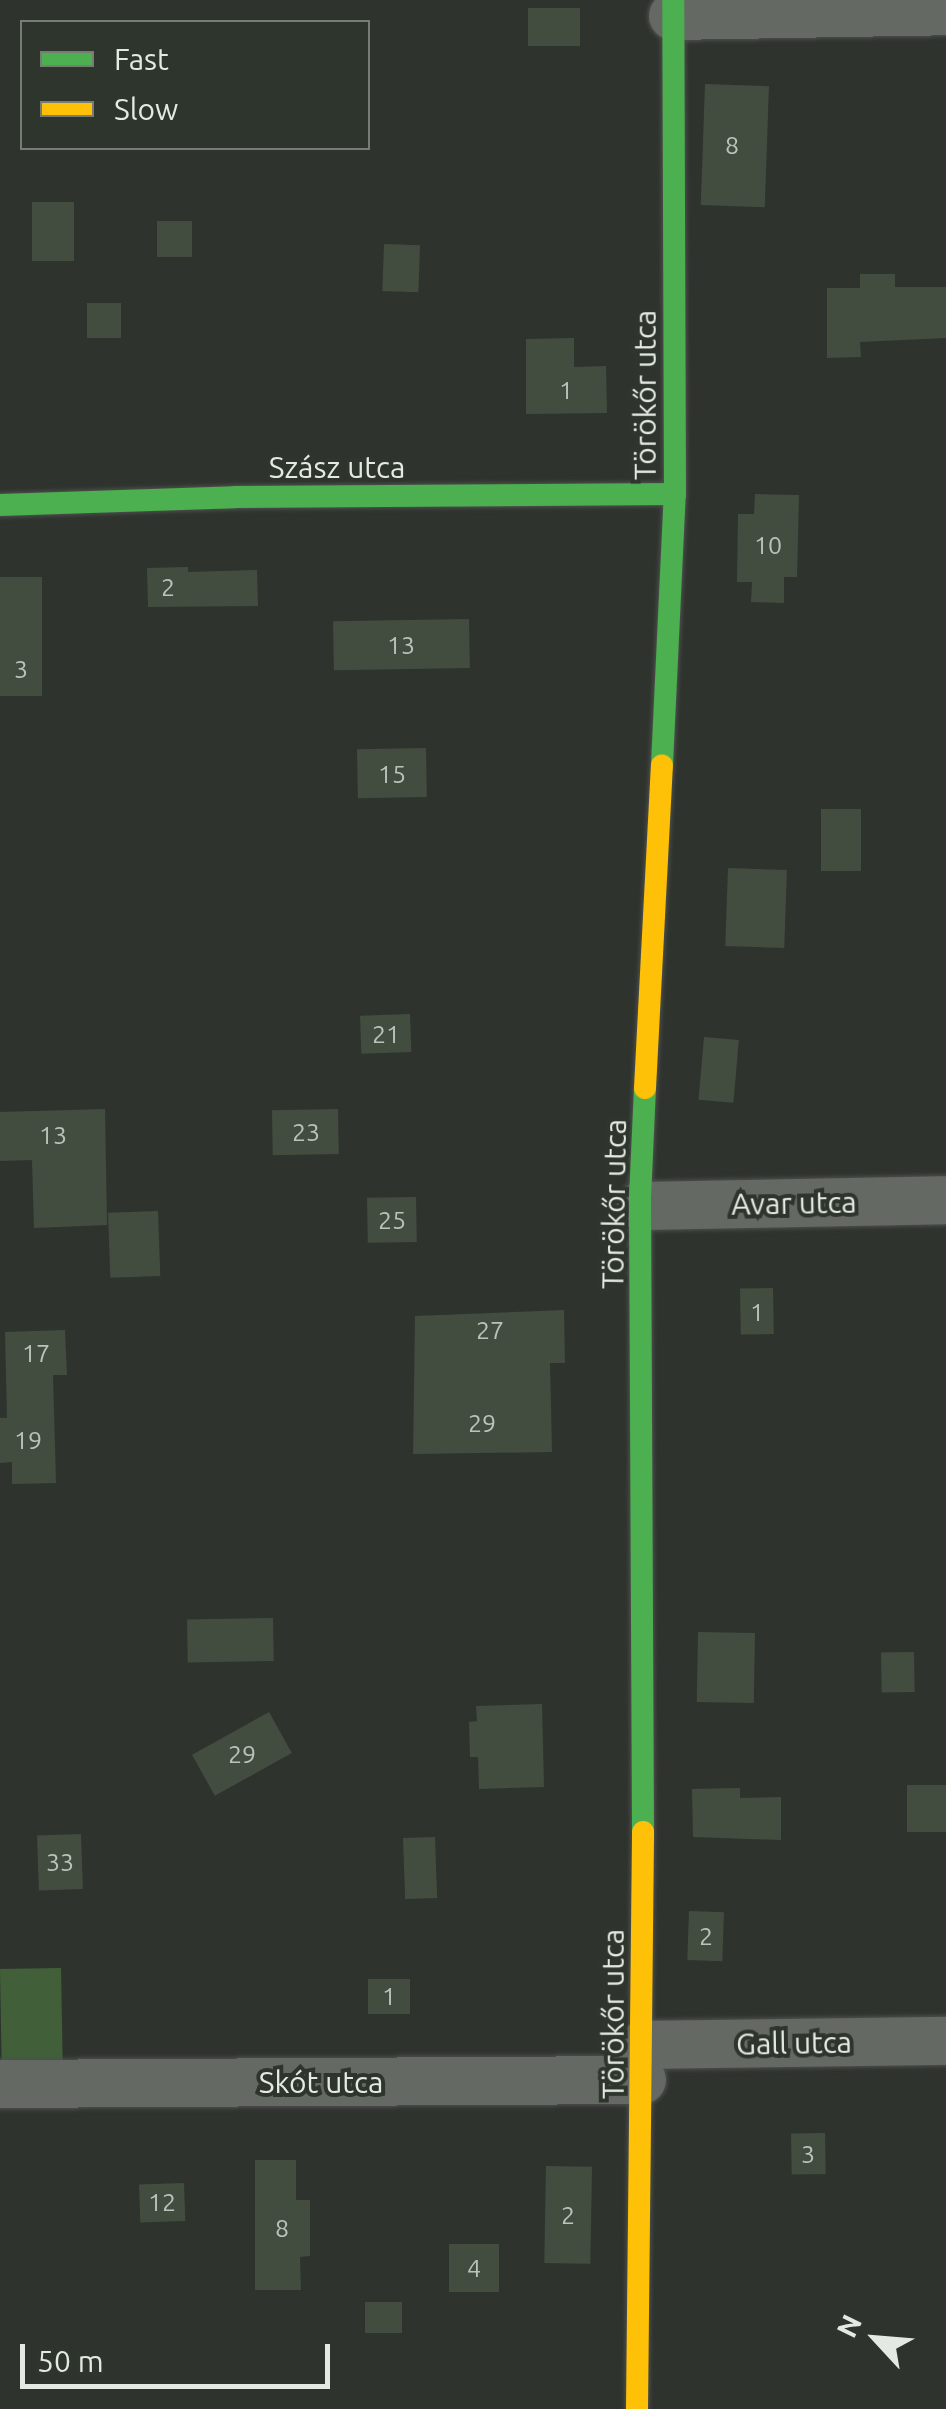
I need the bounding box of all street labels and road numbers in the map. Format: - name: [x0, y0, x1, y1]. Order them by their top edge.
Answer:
- street label: Törökőr utca: [627, 310, 663, 480]
- street label: Szász utca: [269, 449, 405, 485]
- street label: Törökőr utca: [595, 1119, 633, 1289]
- street label: Avar utca: [731, 1184, 857, 1222]
- street label: Törökőr utca: [595, 1929, 631, 2099]
- street label: Gall utca: [736, 2024, 852, 2062]
- street label: Skót utca: [259, 2064, 383, 2100]

